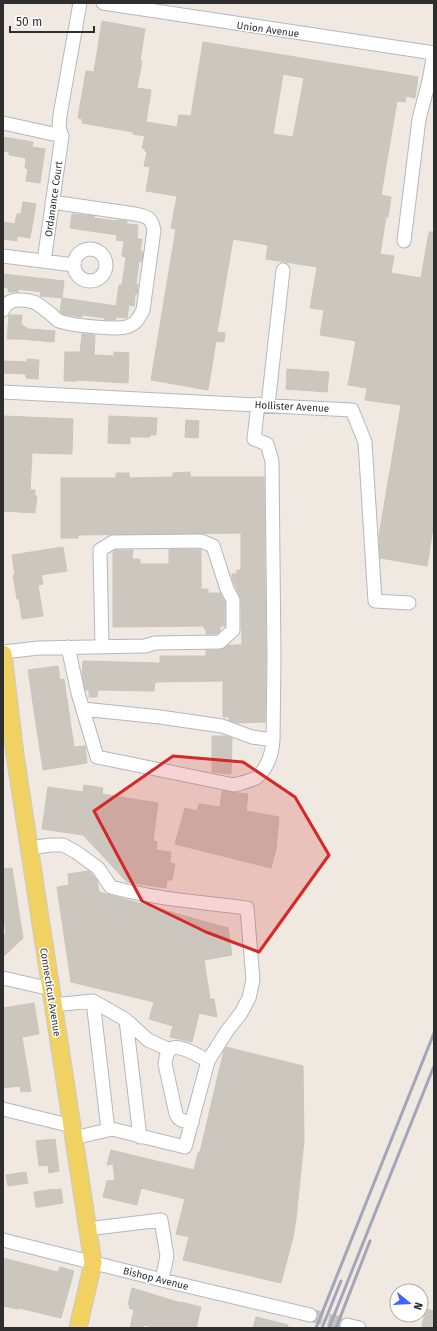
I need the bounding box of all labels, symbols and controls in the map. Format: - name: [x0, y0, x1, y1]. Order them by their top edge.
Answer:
- scale bar: [10, 8, 94, 34]
- text: 50 m: [16, 15, 42, 29]
- street label: Union Avenue: [236, 20, 300, 40]
- street label: Ordanance Court: [43, 160, 65, 238]
- street label: Hollister Avenue: [254, 399, 330, 415]
- street label: Connecticut Avenue: [37, 947, 63, 1037]
- street label: Bishop Avenue: [122, 1265, 190, 1293]
- north arrow: [389, 1283, 429, 1323]
- text: N: [411, 1300, 425, 1311]

